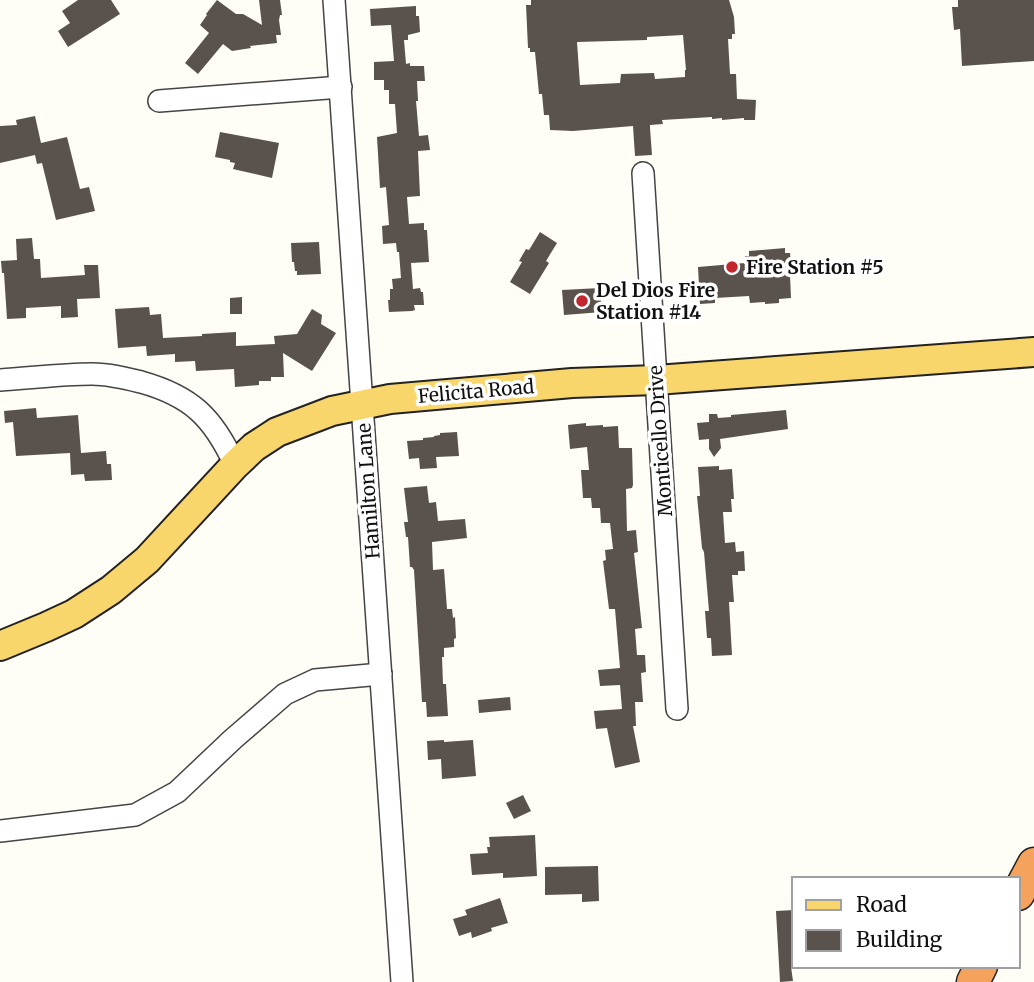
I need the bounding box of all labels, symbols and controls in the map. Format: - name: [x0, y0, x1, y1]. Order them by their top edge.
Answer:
- place label: Fire Station #5: [746, 255, 884, 279]
- marker: Fire Station #5: [724, 259, 740, 275]
- place label: Del Dios Fire Station #14: [596, 278, 715, 324]
- marker: Del Dios Fire Station #14: [574, 293, 590, 309]
- street label: Monticello Drive: [643, 364, 677, 517]
- street label: Felicita Road: [417, 374, 535, 408]
- street label: Hamilton Lane: [351, 422, 385, 560]
- legend: [792, 877, 1020, 968]
- text: Road: [856, 891, 907, 918]
- text: Building: [856, 926, 943, 953]

